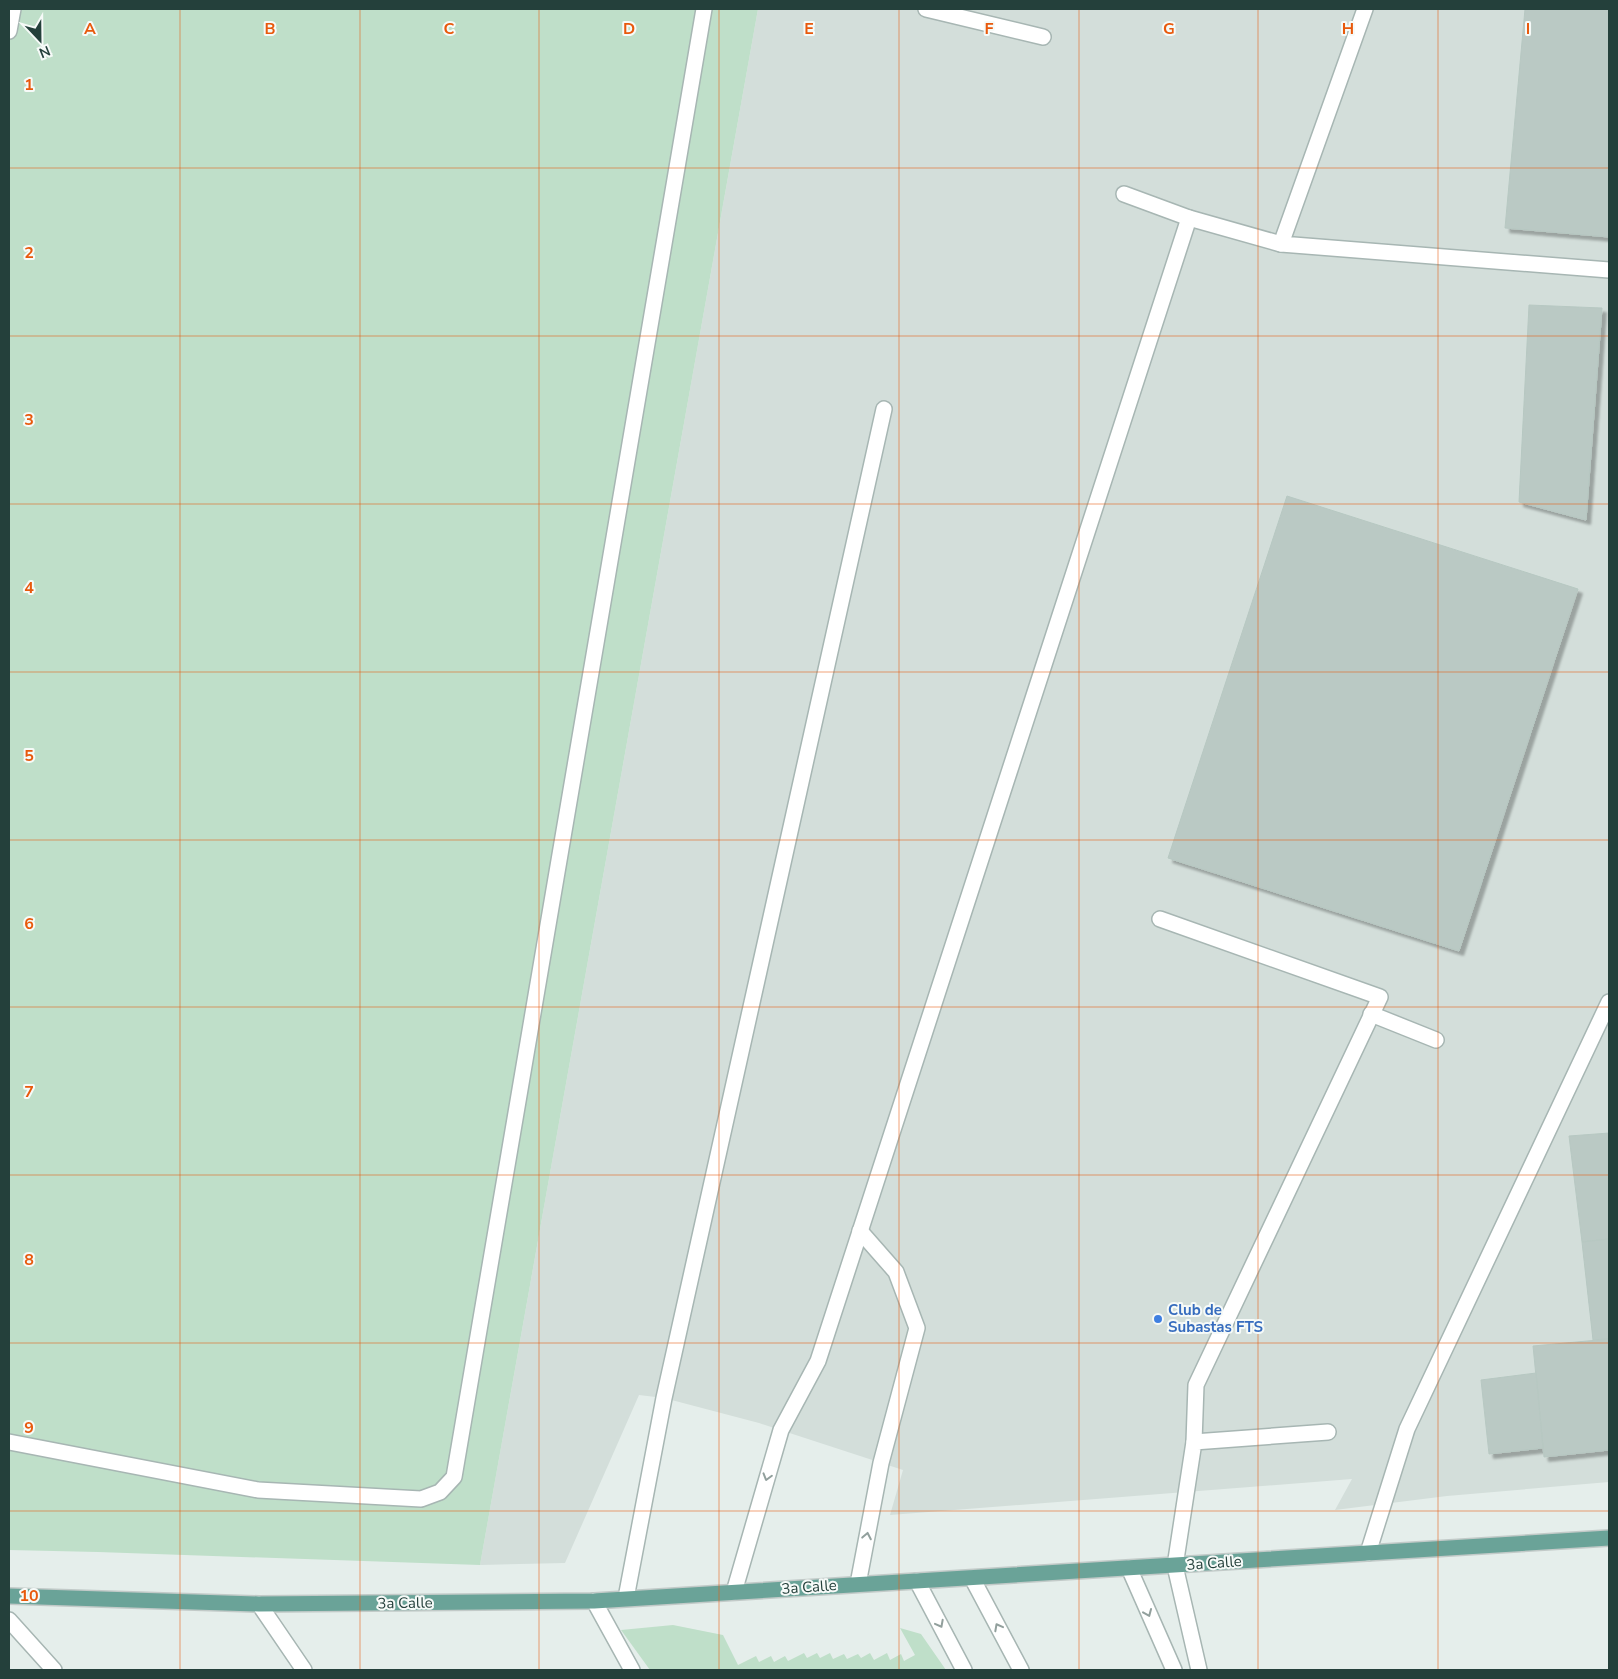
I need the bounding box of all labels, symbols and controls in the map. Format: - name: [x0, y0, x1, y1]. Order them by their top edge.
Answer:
- north arrow: [15, 15, 65, 65]
- text: A: [84, 18, 96, 40]
- text: B: [264, 18, 276, 40]
- text: C: [444, 18, 455, 40]
- text: D: [623, 18, 635, 40]
- text: E: [804, 18, 814, 40]
- text: F: [985, 18, 994, 40]
- text: G: [1163, 18, 1175, 40]
- text: H: [1342, 18, 1354, 40]
- text: I: [1526, 18, 1530, 40]
- text: N: [36, 41, 53, 62]
- text: 1: [24, 74, 34, 96]
- text: 2: [24, 242, 34, 264]
- text: 3: [24, 409, 34, 431]
- text: 4: [24, 577, 34, 599]
- text: 5: [24, 745, 34, 767]
- text: 6: [24, 913, 34, 935]
- text: 7: [24, 1081, 34, 1103]
- text: 8: [24, 1249, 34, 1271]
- place label: Club de Subastas FTS: [1168, 1300, 1263, 1337]
- marker: Club de Subastas FTS: [1152, 1313, 1164, 1325]
- text: 9: [24, 1417, 34, 1439]
- one-way arrow: [763, 1473, 773, 1481]
- one-way arrow: [862, 1532, 872, 1541]
- street label: 3a Calle: [1186, 1551, 1242, 1575]
- street label: 3a Calle: [781, 1575, 837, 1599]
- text: 10: [19, 1585, 39, 1607]
- street label: 3a Calle: [377, 1593, 433, 1613]
- one-way arrow: [1142, 1608, 1152, 1617]
- one-way arrow: [934, 1619, 944, 1628]
- one-way arrow: [995, 1623, 1005, 1632]

